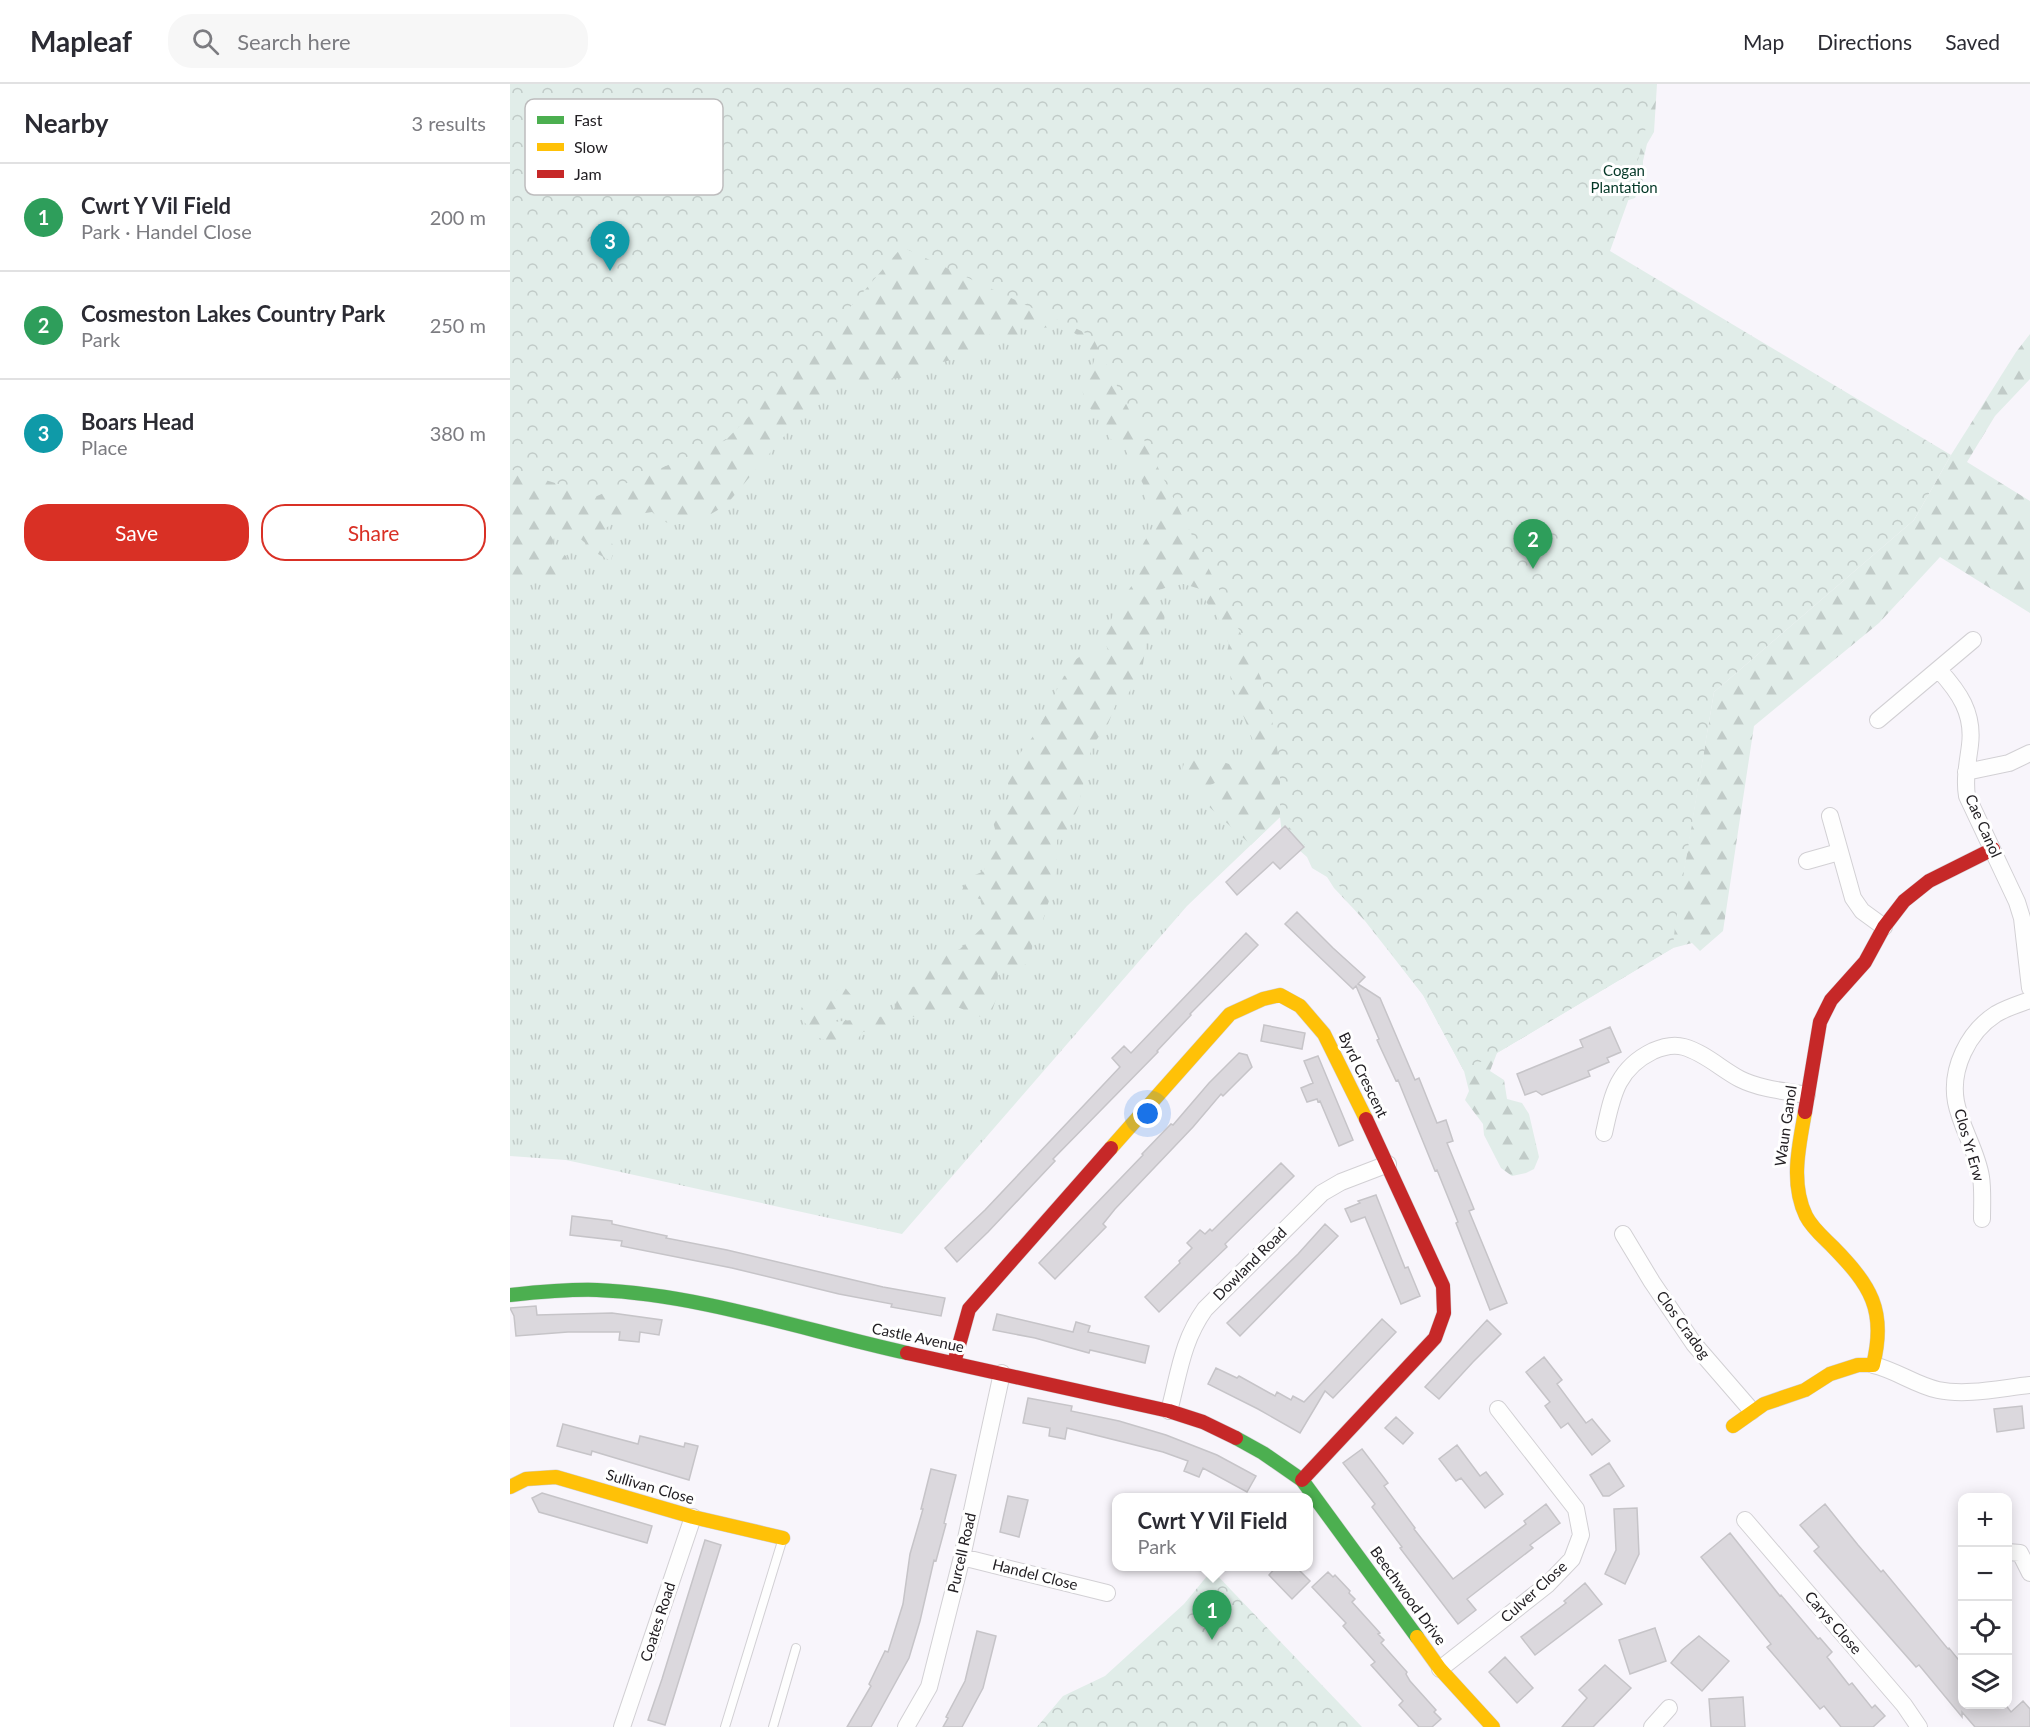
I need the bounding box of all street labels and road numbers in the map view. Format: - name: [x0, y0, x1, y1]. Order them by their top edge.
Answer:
- street label: Cae Canol: [1962, 791, 2006, 860]
- street label: Byrd Crescent: [1335, 1029, 1393, 1121]
- street label: Waun Ganol: [1770, 1084, 1800, 1167]
- street label: Clos Yr Erw: [1951, 1106, 1989, 1183]
- street label: Dowland Road: [1209, 1223, 1290, 1304]
- street label: Clos Cradog: [1653, 1287, 1715, 1362]
- street label: Castle Avenue: [870, 1318, 966, 1356]
- street label: Sullivan Close: [604, 1465, 696, 1507]
- street label: Purcell Road: [943, 1511, 979, 1595]
- street label: Beechwood Drive: [1367, 1543, 1451, 1648]
- street label: Handel Close: [991, 1555, 1080, 1593]
- street label: Culver Close: [1497, 1557, 1570, 1626]
- street label: Coates Road: [636, 1580, 678, 1664]
- street label: Carys Close: [1802, 1587, 1866, 1657]

